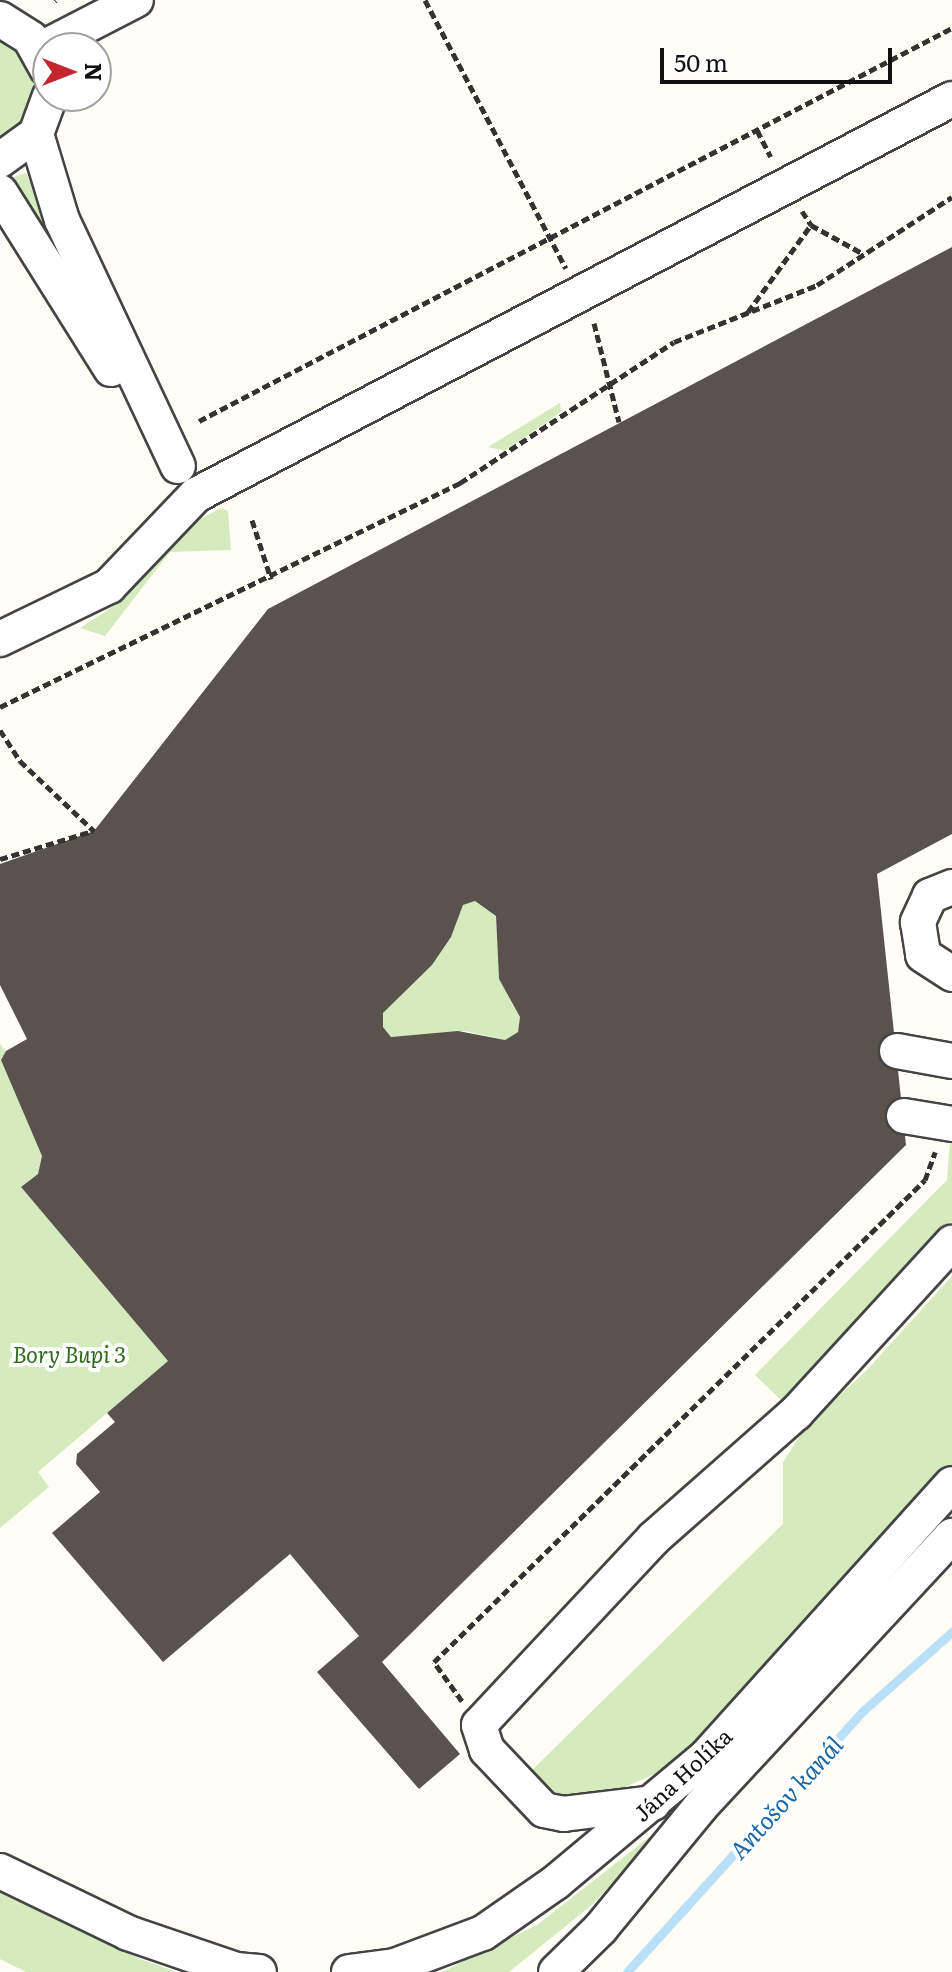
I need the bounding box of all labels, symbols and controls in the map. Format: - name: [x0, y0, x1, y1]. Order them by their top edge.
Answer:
- north arrow: [32, 32, 112, 112]
- scale bar: [664, 32, 896, 82]
- text: 50 m: [674, 44, 728, 79]
- text: N: [78, 63, 111, 81]
- park label: Bory Bupi 3: [13, 1341, 125, 1367]
- street label: Jána Holíka: [627, 1722, 737, 1826]
- water label: Antošov kanál: [722, 1730, 848, 1864]

